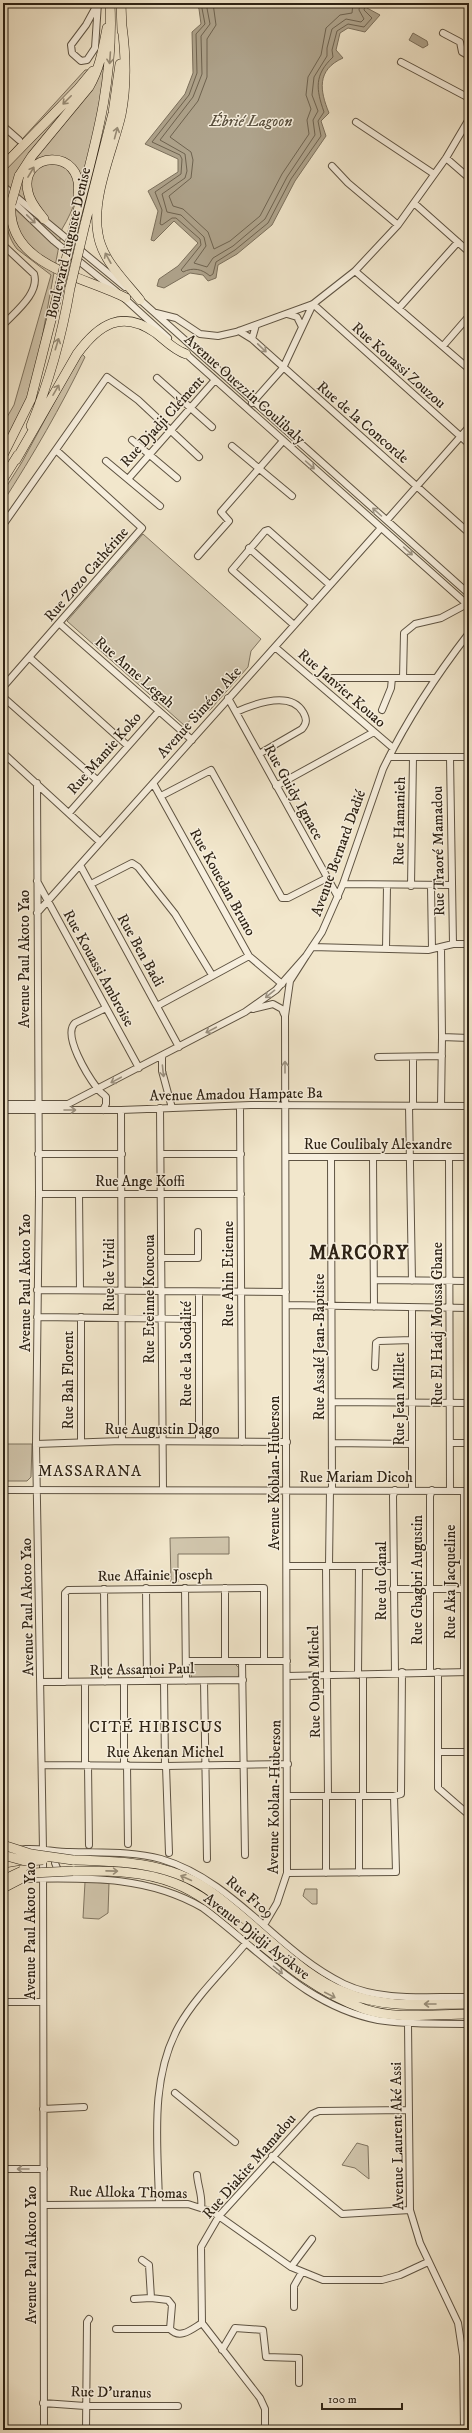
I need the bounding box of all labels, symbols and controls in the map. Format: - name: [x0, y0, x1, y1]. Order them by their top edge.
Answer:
- one-way arrow: [107, 51, 114, 64]
- one-way arrow: [62, 95, 72, 105]
- water label: Ébrié Lagoon: [209, 111, 292, 131]
- one-way arrow: [113, 126, 121, 139]
- one-way arrow: [28, 166, 36, 178]
- street label: Boulevard Auguste Denise: [42, 166, 95, 321]
- one-way arrow: [26, 214, 36, 224]
- one-way arrow: [103, 252, 111, 264]
- street label: Rue Kouassi Zouzou: [348, 318, 450, 413]
- street label: Avenue Ouezzin Coulibaly: [180, 330, 310, 449]
- one-way arrow: [54, 339, 62, 351]
- one-way arrow: [257, 344, 267, 353]
- street label: Rue Djadji Clément: [116, 372, 209, 471]
- street label: Rue de la Concorde: [313, 377, 413, 467]
- one-way arrow: [53, 384, 61, 396]
- one-way arrow: [305, 460, 315, 469]
- one-way arrow: [372, 507, 383, 516]
- street label: Rue Zozo Cathérine: [40, 523, 133, 626]
- one-way arrow: [402, 547, 413, 556]
- street label: Rue Anne Legah: [91, 632, 179, 712]
- street label: Rue Janvier Kouao: [294, 645, 390, 732]
- street label: Avenue Siméon Ake: [153, 662, 246, 762]
- street label: Rue Mamie Koko: [63, 708, 146, 799]
- street label: Rue Guidy Ignace: [259, 741, 328, 843]
- street label: Rue Hamanieh: [389, 776, 410, 866]
- street label: Rue Traoré Mamadou: [428, 786, 449, 916]
- street label: Avenue Bernard Dadié: [307, 787, 370, 919]
- street label: Rue Kouedan Bruno: [185, 825, 260, 939]
- street label: Avenue Paul Akoto Yao: [15, 890, 34, 1028]
- street label: Rue Kouassi Ambroise: [59, 906, 139, 1030]
- street label: Rue Ben Badi: [113, 910, 168, 990]
- one-way arrow: [265, 990, 276, 999]
- one-way arrow: [205, 1027, 217, 1034]
- one-way arrow: [281, 1061, 289, 1074]
- one-way arrow: [159, 1065, 167, 1078]
- one-way arrow: [110, 1077, 122, 1085]
- street label: Avenue Amadou Hampate Ba: [149, 1083, 323, 1106]
- one-way arrow: [63, 1106, 76, 1114]
- street label: Rue Coulibaly Alexandre: [304, 1135, 452, 1154]
- street label: Rue Ange Koffi: [95, 1172, 185, 1191]
- street label: Avenue Paul Akoto Yao: [16, 1214, 35, 1352]
- street label: Rue Ahin Etienne: [219, 1221, 238, 1327]
- street label: Rue Eteinne Koucoua: [140, 1234, 159, 1364]
- street label: Rue de Vridi: [100, 1238, 119, 1312]
- district label: MARCORY: [309, 1242, 409, 1265]
- street label: Rue El Hadj Moussa Gbane: [428, 1242, 447, 1406]
- street label: Rue Assalé Jean-Baptiste: [310, 1274, 329, 1420]
- street label: Rue de la Sodalité: [177, 1300, 196, 1407]
- street label: Rue Bah Florent: [59, 1330, 78, 1429]
- street label: Rue Jean Millet: [390, 1352, 409, 1446]
- street label: Avenue Koblan-Huberson: [265, 1396, 284, 1550]
- street label: Rue Augustin Dago: [105, 1420, 219, 1439]
- district label: MASSARANA: [38, 1461, 142, 1481]
- street label: Rue Mariam Dicoh: [299, 1468, 413, 1487]
- street label: Rue Gbagbri Augustin: [408, 1515, 427, 1645]
- street label: Rue Aka Jacqueline: [441, 1525, 460, 1639]
- street label: Avenue Paul Akoto Yao: [17, 1538, 38, 1676]
- street label: Rue du Canal: [372, 1541, 391, 1621]
- street label: Rue Affainie Joseph: [97, 1565, 213, 1586]
- street label: Rue Oupoh Michel: [304, 1625, 325, 1739]
- street label: Rue Assamoi Paul: [89, 1659, 195, 1680]
- district label: CITÉ HIBISCUS: [89, 1717, 223, 1737]
- street label: Avenue Koblan-Huberson: [264, 1719, 285, 1874]
- street label: Rue Akenan Michel: [106, 1743, 224, 1762]
- street label: Avenue Paul Akoto Yao: [21, 1862, 40, 2000]
- one-way arrow: [105, 1867, 118, 1875]
- street label: Rue F109: [222, 1872, 278, 1923]
- one-way arrow: [180, 1874, 192, 1881]
- street label: Avenue Djidji Ayökwe: [200, 1889, 314, 1984]
- one-way arrow: [273, 1966, 283, 1975]
- one-way arrow: [323, 1992, 335, 1999]
- one-way arrow: [424, 2000, 437, 2008]
- street label: Avenue Laurent Aké Assi: [387, 2062, 408, 2210]
- street label: Rue Diakite Mamadou: [198, 2110, 300, 2223]
- one-way arrow: [17, 2165, 30, 2173]
- street label: Rue Alloka Thomas: [69, 2182, 187, 2203]
- street label: Avenue Paul Akoto Yao: [22, 2186, 41, 2324]
- street label: Rue D'uranus: [70, 2382, 152, 2403]
- scale bar: [322, 2385, 402, 2411]
- text: 100 m: [328, 2392, 357, 2407]

